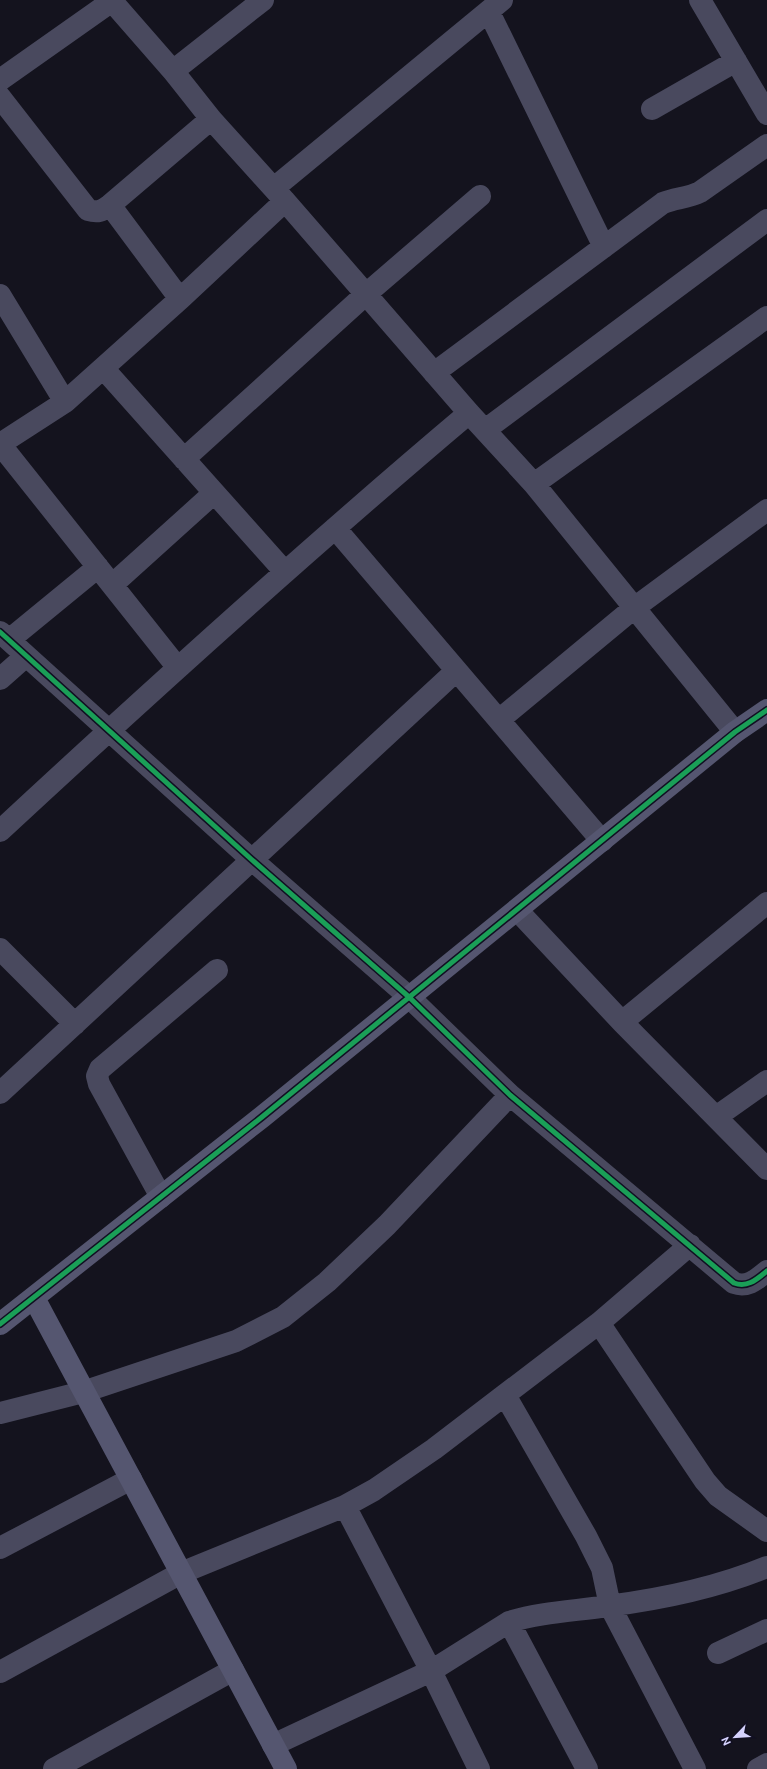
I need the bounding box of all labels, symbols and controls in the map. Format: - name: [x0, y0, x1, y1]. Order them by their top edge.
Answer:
- north arrow: [715, 1717, 755, 1757]
- text: N: [719, 1735, 733, 1747]

